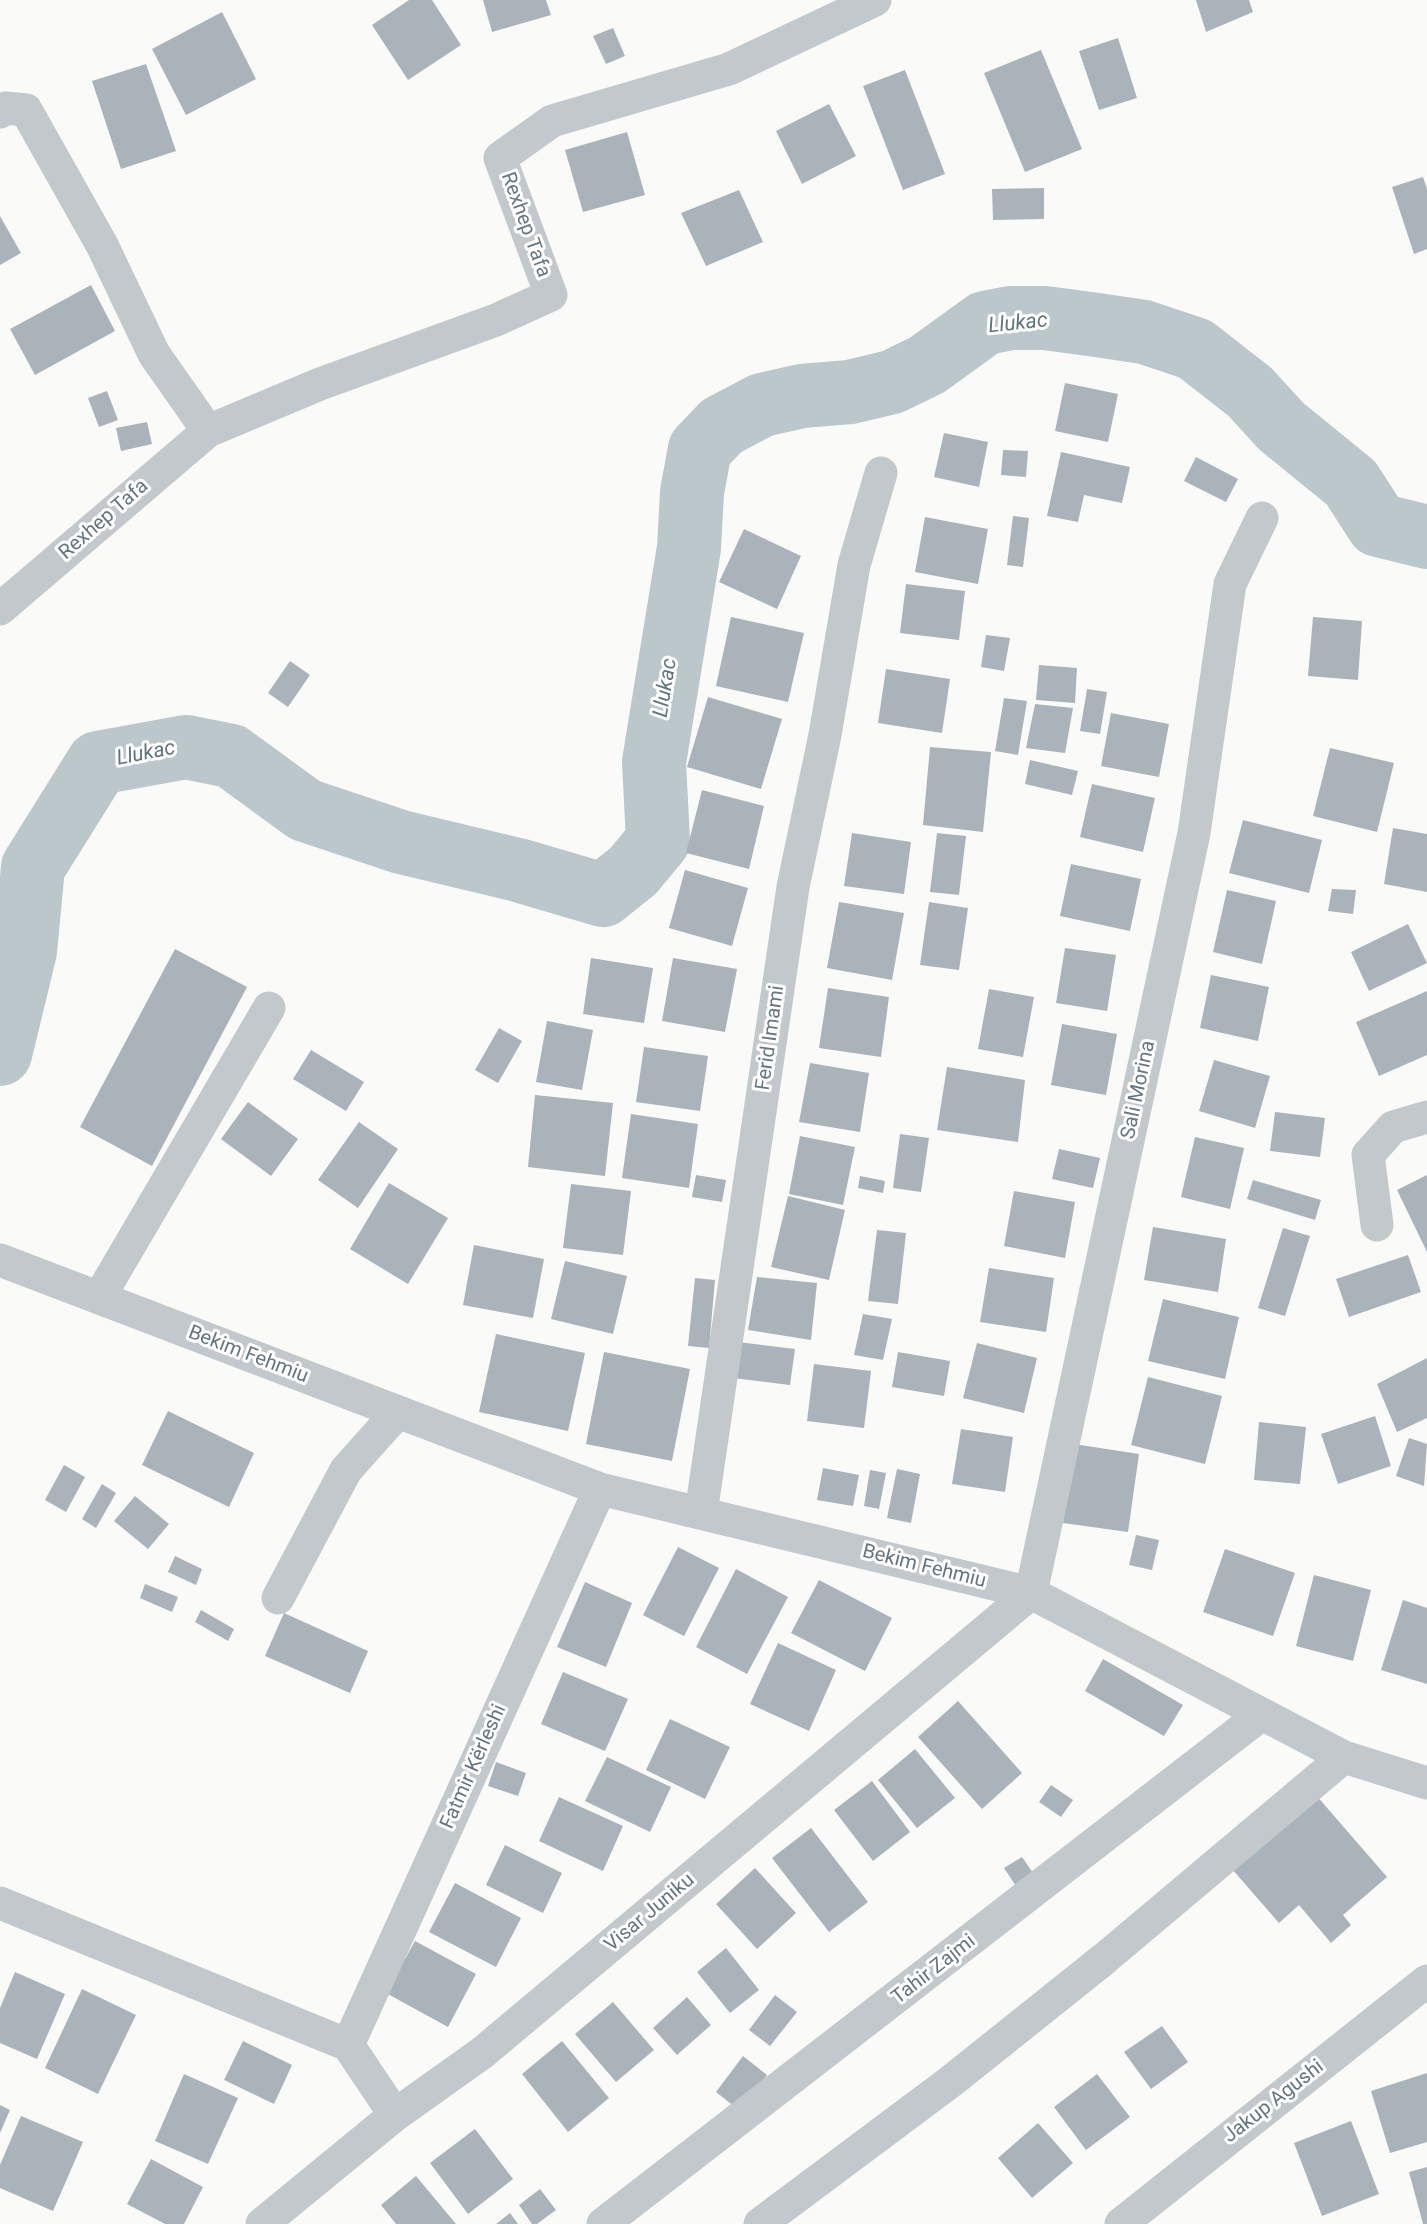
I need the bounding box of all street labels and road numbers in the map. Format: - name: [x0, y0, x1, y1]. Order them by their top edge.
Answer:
- street label: Rexhep Tafa: [495, 169, 555, 281]
- street label: Rexhep Tafa: [55, 475, 153, 565]
- street label: Ferid Imami: [752, 984, 790, 1092]
- street label: Sali Morina: [1117, 1039, 1161, 1141]
- street label: Bekim Fehmiu: [185, 1321, 311, 1389]
- street label: Bekim Fehmiu: [860, 1540, 988, 1594]
- street label: Fatmir Kërleshi: [436, 1701, 512, 1833]
- street label: Visar Juniku: [600, 1869, 700, 1957]
- street label: Tahir Zajmi: [887, 1930, 981, 2010]
- street label: Jakup Agushi: [1219, 2055, 1329, 2149]

